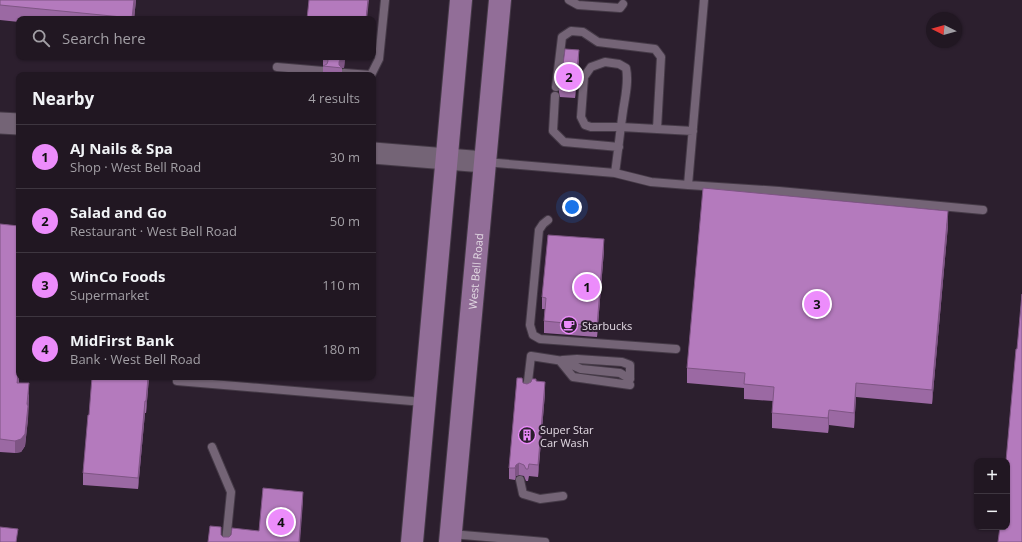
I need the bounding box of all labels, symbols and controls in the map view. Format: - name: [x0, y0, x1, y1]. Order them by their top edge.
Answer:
- north arrow: [926, 12, 962, 48]
- search box: [16, 16, 376, 60]
- icon: search: [30, 27, 52, 49]
- text: Search here: [62, 28, 146, 48]
- pin: 2: [556, 62, 582, 92]
- text: Nearby: [32, 87, 94, 110]
- text: 4 results: [308, 89, 360, 107]
- text: AJ Nails & Spa: [70, 138, 173, 158]
- text: 1: [41, 148, 49, 166]
- text: 30 m: [330, 148, 360, 166]
- text: Shop · West Bell Road: [70, 158, 201, 176]
- your location: [562, 197, 582, 217]
- text: Salad and Go: [70, 202, 167, 222]
- text: 2: [41, 212, 49, 230]
- text: 50 m: [330, 212, 360, 230]
- text: Restaurant · West Bell Road: [70, 222, 237, 240]
- street label: West Bell Road: [464, 232, 486, 310]
- text: WinCo Foods: [70, 266, 165, 286]
- pin: 1: [574, 272, 600, 302]
- text: 3: [41, 276, 49, 294]
- text: 110 m: [322, 276, 360, 294]
- text: Supermarket: [70, 286, 149, 304]
- pin: 3: [804, 289, 830, 319]
- cafe icon: Starbucks: [559, 315, 579, 335]
- place label: Starbucks: [582, 318, 632, 333]
- text: MidFirst Bank: [70, 330, 174, 350]
- text: 4: [41, 340, 49, 358]
- text: 180 m: [322, 340, 360, 358]
- text: Bank · West Bell Road: [70, 350, 201, 368]
- place label: Super Star Car Wash: [540, 422, 594, 450]
- building icon: Super Star Car Wash: [517, 425, 537, 445]
- map controls: [974, 458, 1010, 530]
- button: +: [974, 458, 1010, 494]
- button: −: [974, 494, 1010, 530]
- pin: 4: [268, 507, 294, 537]

